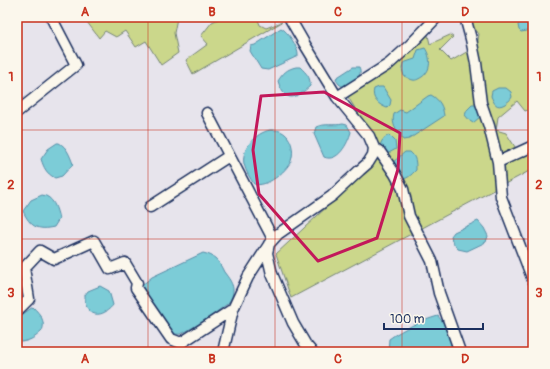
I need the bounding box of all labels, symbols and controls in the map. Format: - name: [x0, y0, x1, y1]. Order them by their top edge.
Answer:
- text: A: [81, 4, 90, 20]
- text: B: [208, 4, 216, 20]
- text: C: [334, 4, 342, 20]
- text: D: [461, 4, 469, 20]
- text: 1: [8, 69, 14, 85]
- text: 1: [536, 69, 542, 85]
- text: 2: [7, 177, 15, 193]
- text: 2: [535, 177, 543, 193]
- text: 3: [7, 285, 15, 301]
- text: 3: [535, 285, 543, 301]
- scale bar: [384, 305, 483, 331]
- text: 100 m: [390, 312, 425, 327]
- text: A: [81, 351, 90, 367]
- text: B: [208, 351, 216, 367]
- text: C: [334, 351, 342, 367]
- text: D: [461, 351, 469, 367]

